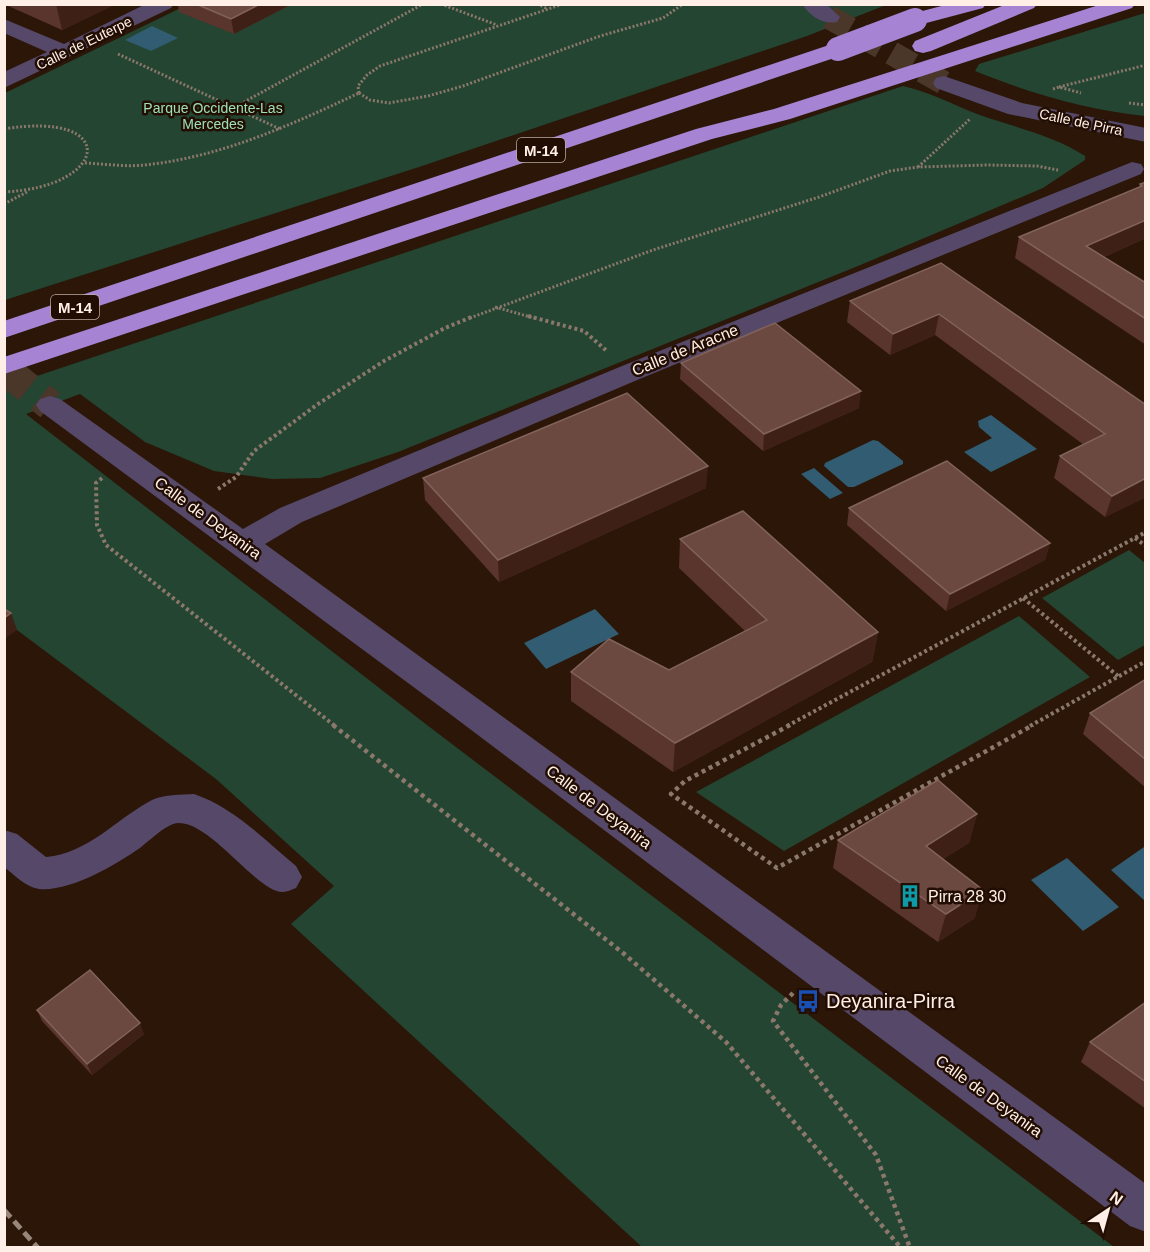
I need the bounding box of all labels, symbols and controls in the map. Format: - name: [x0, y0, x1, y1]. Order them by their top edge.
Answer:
- street label: Calle de Euterpe: [34, 13, 135, 73]
- park label: Parque Occidente-Las Mercedes: [143, 100, 283, 132]
- street label: Calle de Pirra: [1038, 105, 1124, 139]
- road number: M-14: [517, 138, 565, 162]
- road number: M-14: [51, 295, 99, 319]
- street label: Calle de Aracne: [629, 321, 741, 379]
- street label: Calle de Deyanira: [152, 474, 265, 562]
- street label: Calle de Deyanira: [543, 762, 655, 852]
- building icon: Pirra 28 30: [897, 883, 923, 909]
- place label: Pirra 28 30: [928, 888, 1006, 905]
- bus stop icon: Deyanira-Pirra: [795, 988, 821, 1014]
- place label: Deyanira-Pirra: [826, 990, 956, 1012]
- street label: Calle de Deyanira: [933, 1052, 1046, 1140]
- north arrow: [1078, 1180, 1138, 1240]
- text: N: [1107, 1188, 1126, 1209]

